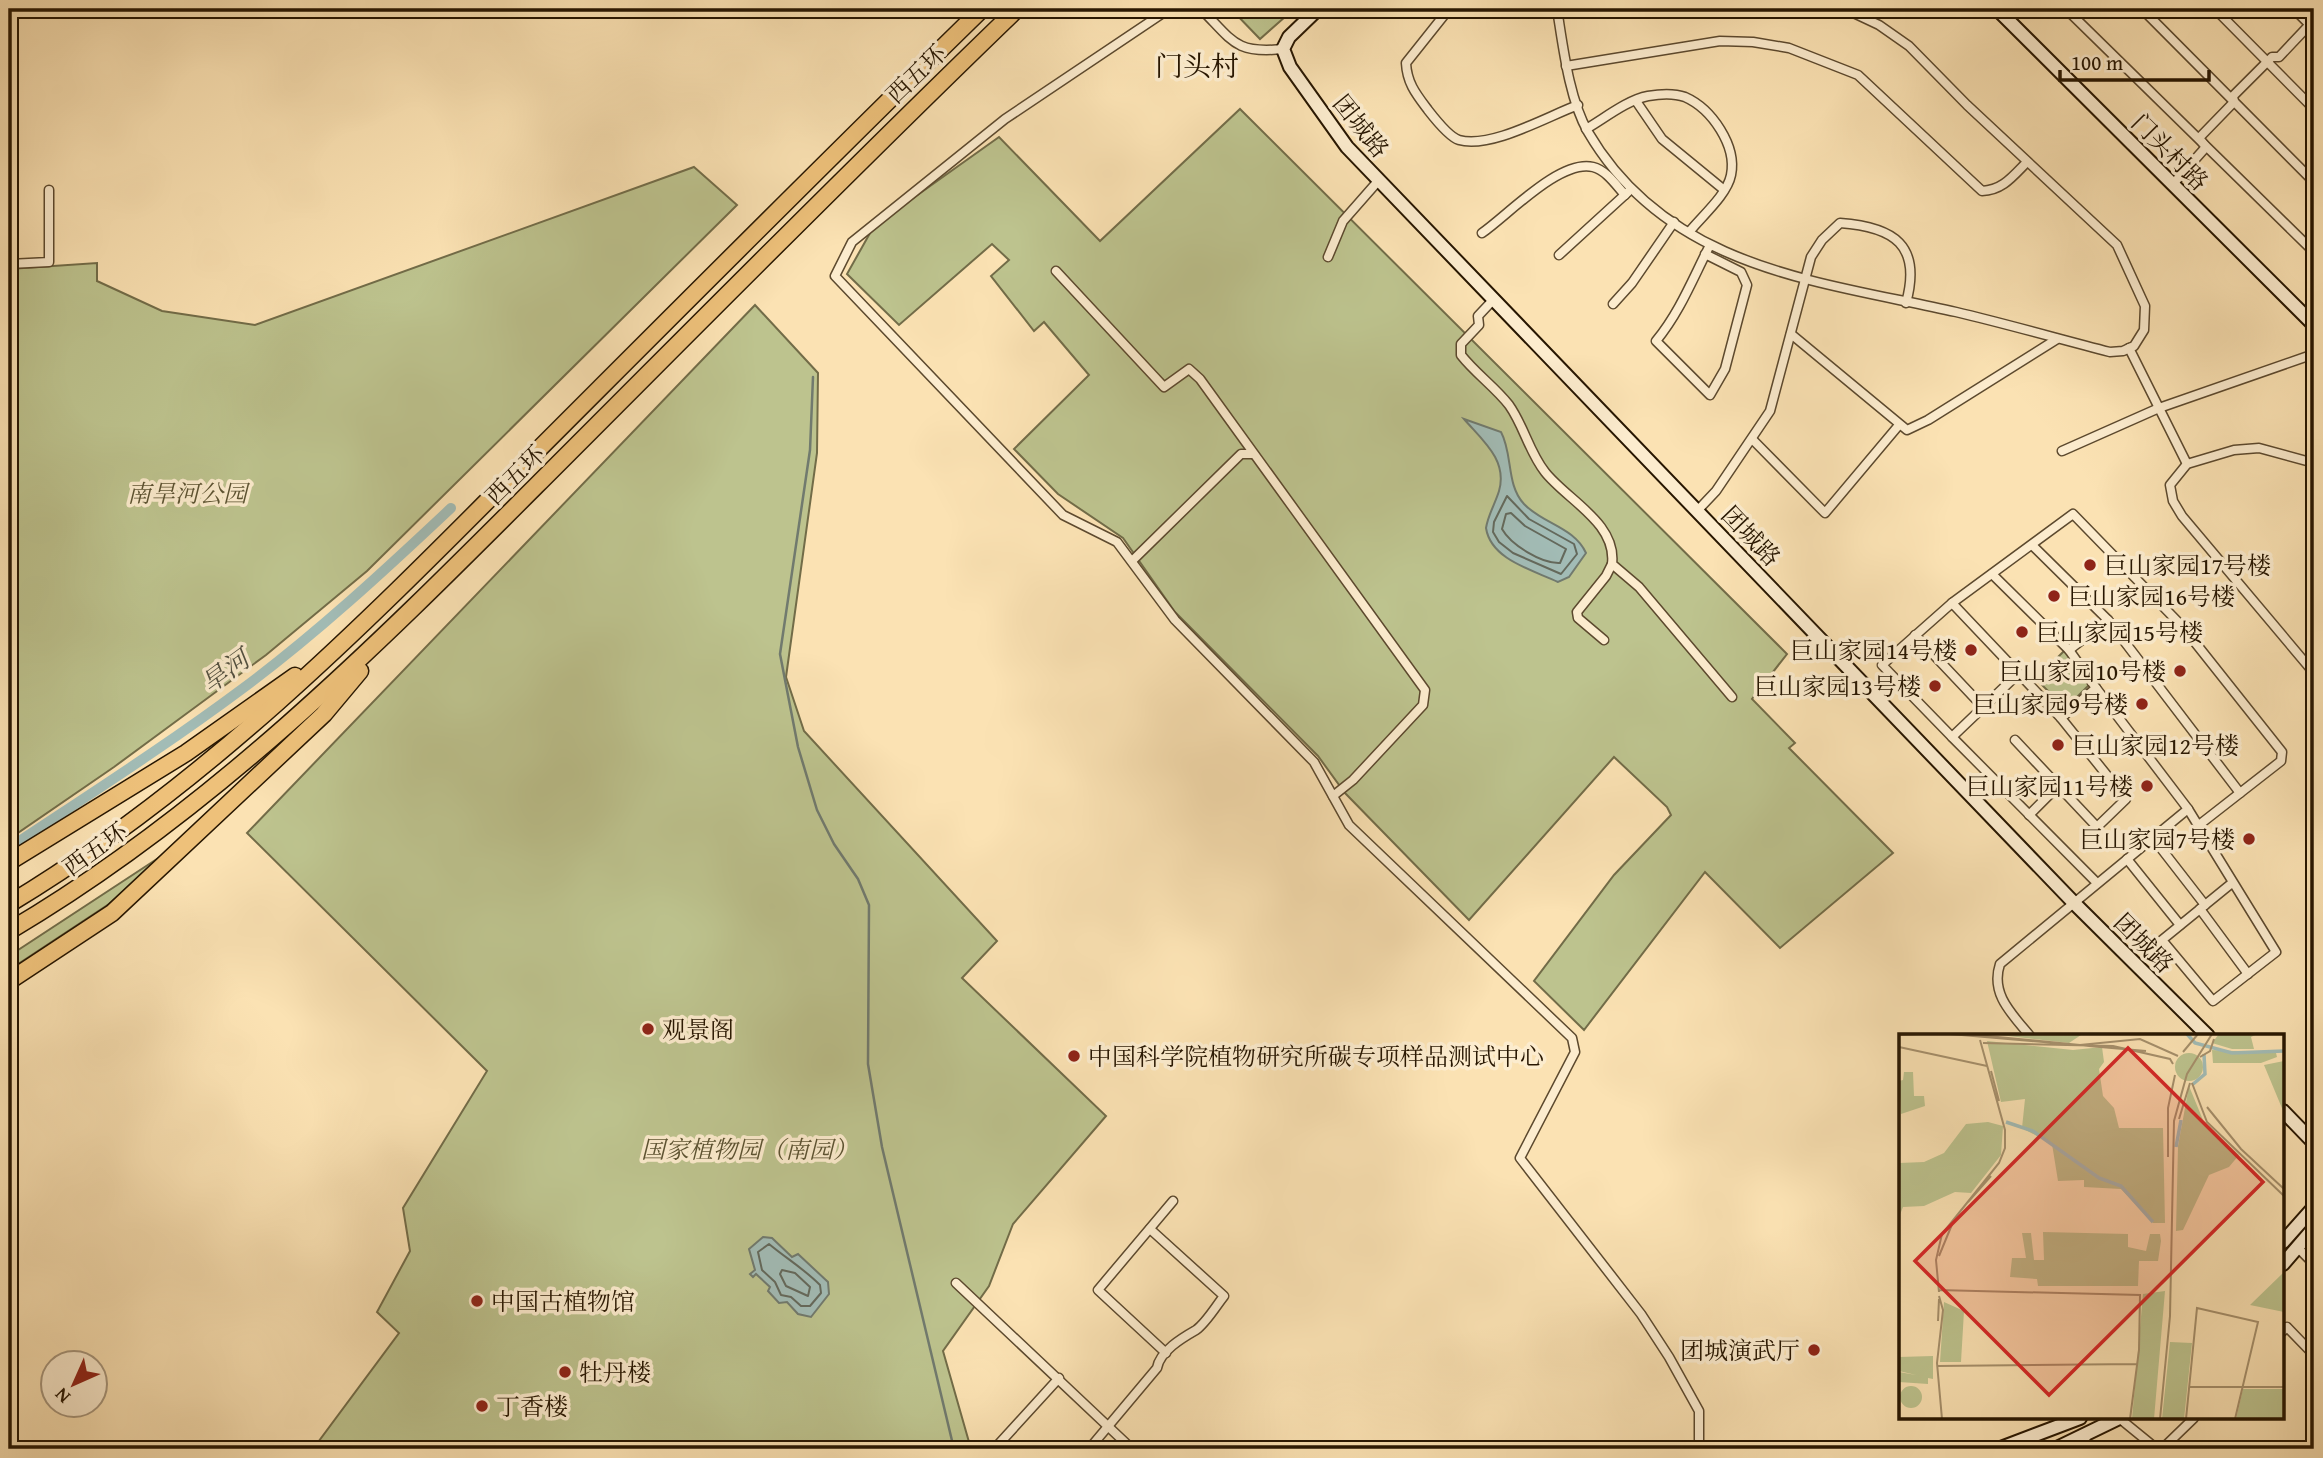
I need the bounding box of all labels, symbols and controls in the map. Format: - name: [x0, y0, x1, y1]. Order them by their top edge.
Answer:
- street label: 西五环: [878, 36, 954, 112]
- scale bar: [2060, 38, 2209, 82]
- district label: 门头村: [1155, 45, 1239, 86]
- text: 100 m: [2071, 47, 2123, 78]
- street label: 团城路: [1325, 87, 1397, 165]
- street label: 门头村路: [2124, 106, 2216, 198]
- street label: 西五环: [477, 437, 553, 513]
- park label: 南旱河公园: [127, 476, 251, 511]
- street label: 团城路: [1713, 498, 1789, 574]
- place label: 巨山家园17号楼: [2104, 548, 2271, 583]
- marker: 巨山家园17号楼: [2082, 557, 2098, 573]
- place label: 巨山家园16号楼: [2068, 579, 2235, 614]
- marker: 巨山家园16号楼: [2046, 588, 2062, 604]
- place label: 巨山家园15号楼: [2036, 615, 2203, 650]
- marker: 巨山家园15号楼: [2014, 624, 2030, 640]
- place label: 巨山家园14号楼: [1790, 633, 1957, 668]
- water label: 旱河: [192, 638, 261, 702]
- marker: 巨山家园14号楼: [1963, 642, 1979, 658]
- place label: 巨山家园10号楼: [1999, 654, 2166, 689]
- marker: 巨山家园10号楼: [2172, 663, 2188, 679]
- place label: 巨山家园13号楼: [1754, 669, 1921, 704]
- marker: 巨山家园13号楼: [1927, 678, 1943, 694]
- place label: 巨山家园9号楼: [1972, 687, 2128, 722]
- marker: 巨山家园9号楼: [2134, 696, 2150, 712]
- place label: 巨山家园12号楼: [2072, 728, 2239, 763]
- marker: 巨山家园12号楼: [2050, 737, 2066, 753]
- place label: 巨山家园11号楼: [1966, 769, 2133, 804]
- marker: 巨山家园11号楼: [2139, 778, 2155, 794]
- street label: 西五环: [56, 814, 134, 884]
- place label: 巨山家园7号楼: [2079, 822, 2235, 857]
- marker: 巨山家园7号楼: [2241, 831, 2257, 847]
- street label: 团城路: [2106, 905, 2182, 981]
- place label: 观景阁: [662, 1012, 734, 1047]
- marker: 观景阁: [640, 1021, 656, 1037]
- inset map: [1899, 1034, 2284, 1420]
- place label: 中国科学院植物研究所碳专项样品测试中心: [1088, 1039, 1544, 1074]
- marker: 中国科学院植物研究所碳专项样品测试中心: [1066, 1048, 1082, 1064]
- park label: 国家植物园（南园）: [641, 1132, 857, 1167]
- place label: 中国古植物馆: [491, 1284, 635, 1319]
- marker: 中国古植物馆: [469, 1293, 485, 1309]
- place label: 团城演武厅: [1680, 1333, 1800, 1368]
- marker: 团城演武厅: [1806, 1342, 1822, 1358]
- north arrow: [38, 1350, 108, 1420]
- place label: 牡丹楼: [579, 1355, 651, 1390]
- marker: 牡丹楼: [557, 1364, 573, 1380]
- text: N: [47, 1381, 76, 1410]
- place label: 丁香楼: [496, 1389, 568, 1424]
- marker: 丁香楼: [474, 1398, 490, 1414]

